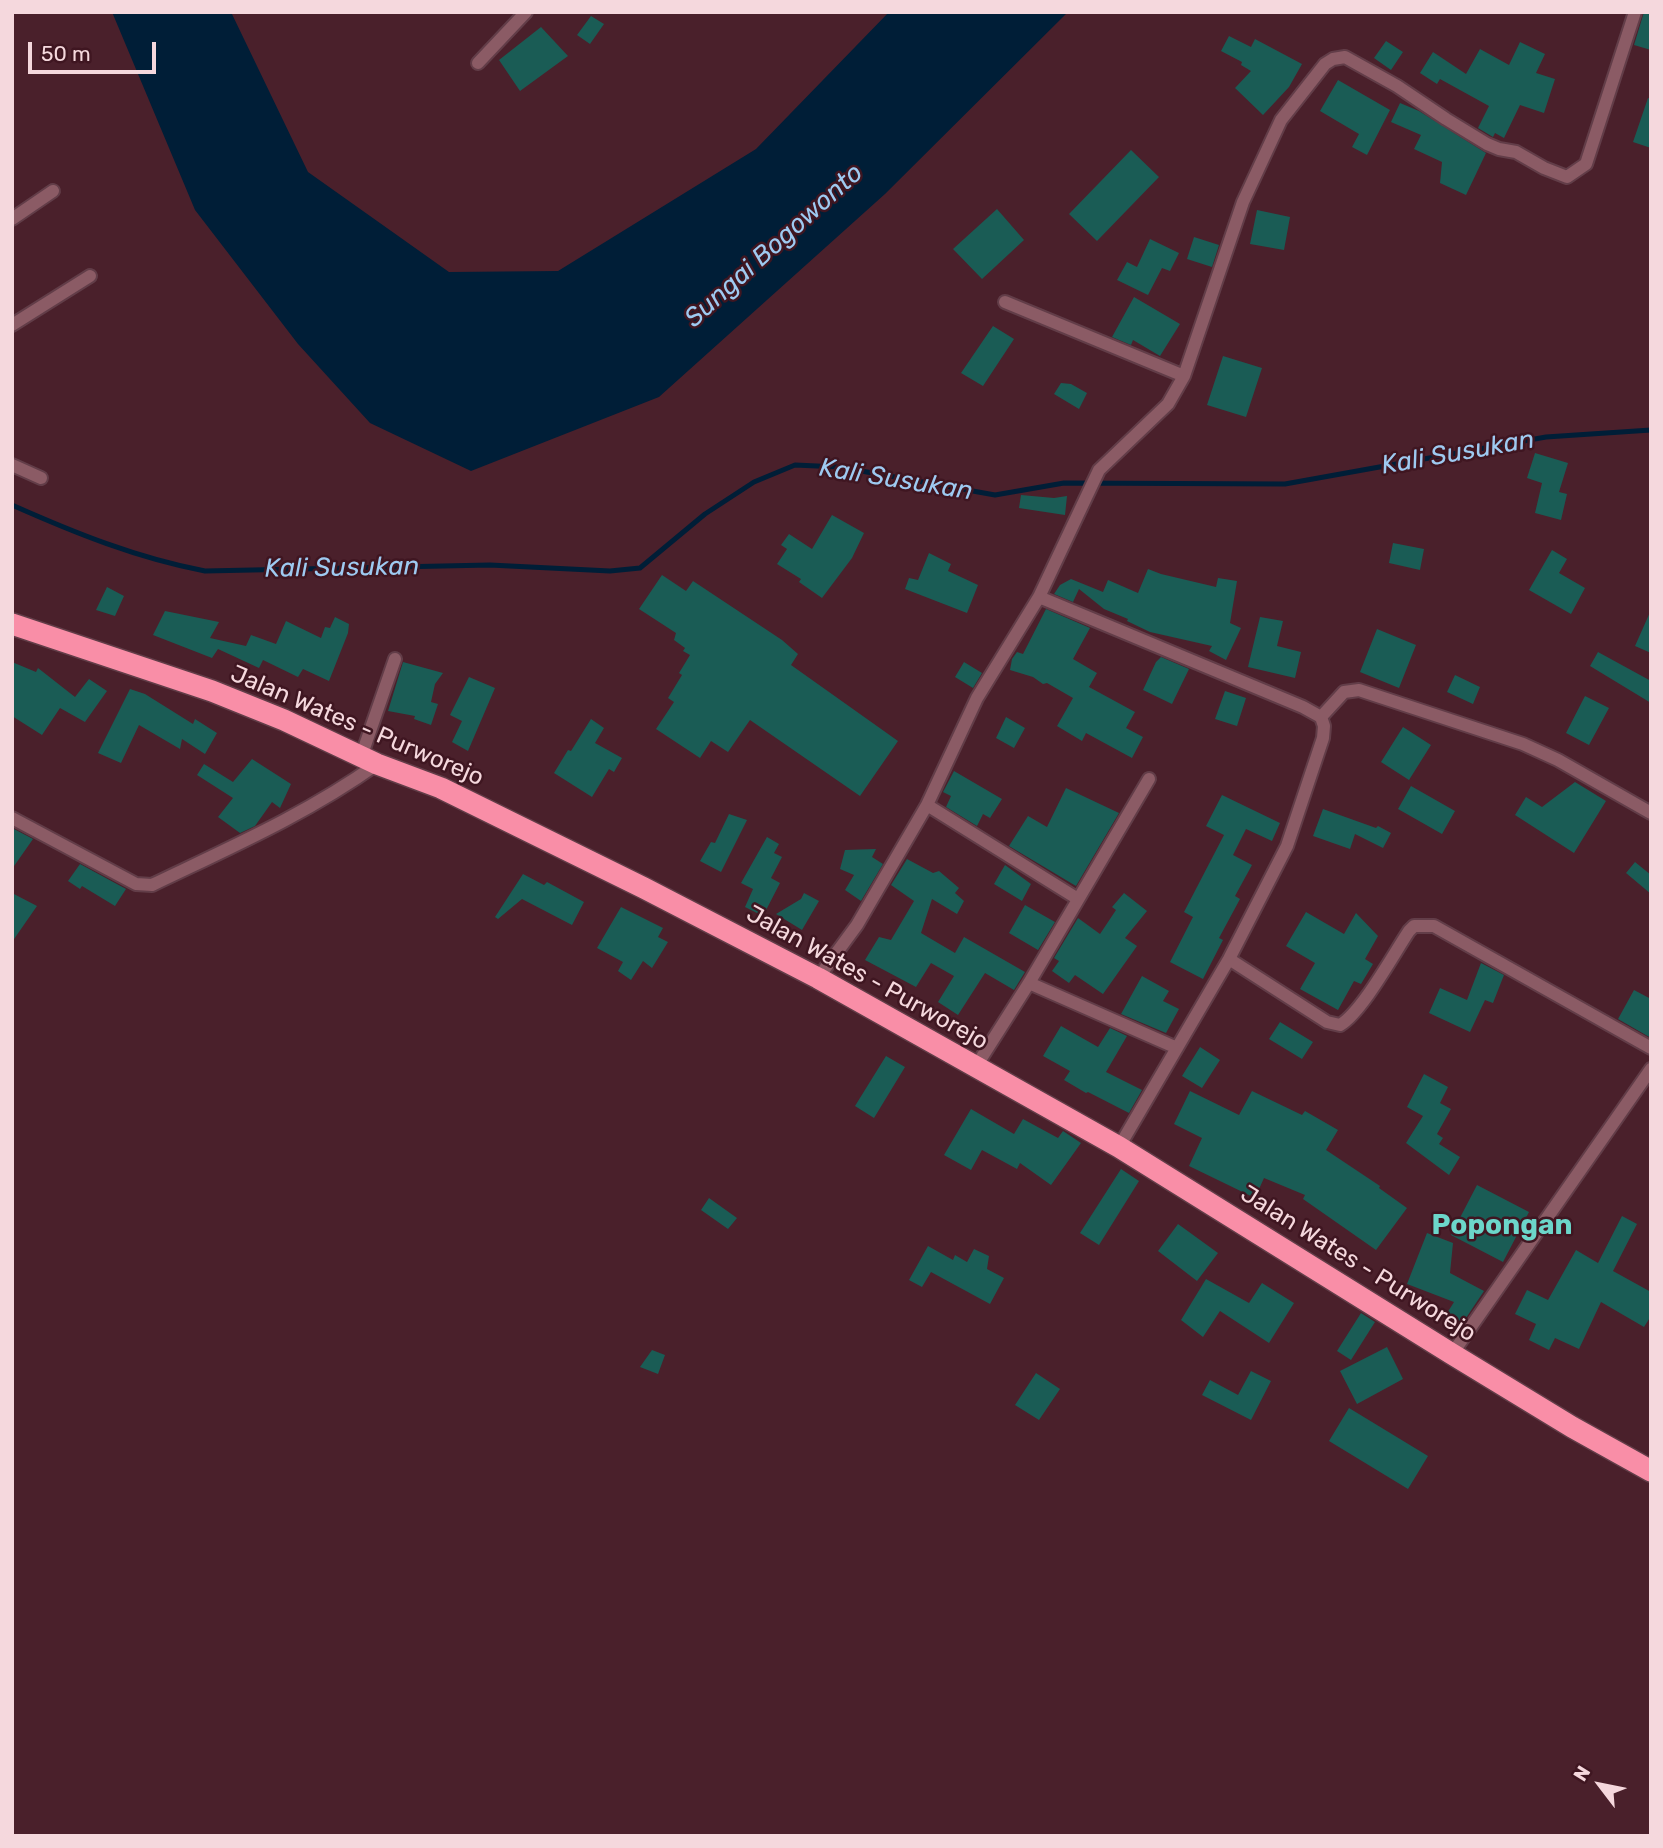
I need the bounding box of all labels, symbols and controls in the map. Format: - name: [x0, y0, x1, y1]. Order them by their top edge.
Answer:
- scale bar: [32, 28, 159, 72]
- text: 50 m: [41, 41, 91, 66]
- water label: Sungai Bogowonto: [678, 158, 870, 334]
- water label: Kali Susukan: [1379, 424, 1537, 482]
- water label: Kali Susukan: [817, 452, 975, 508]
- water label: Kali Susukan: [264, 551, 420, 585]
- street label: Jalan Wates - Purworejo: [226, 660, 488, 792]
- street label: Jalan Wates - Purworejo: [741, 899, 993, 1057]
- street label: Jalan Wates - Purworejo: [1235, 1180, 1481, 1348]
- district label: Popongan: [1432, 1209, 1572, 1243]
- north arrow: [1565, 1750, 1635, 1820]
- text: N: [1568, 1762, 1595, 1786]

